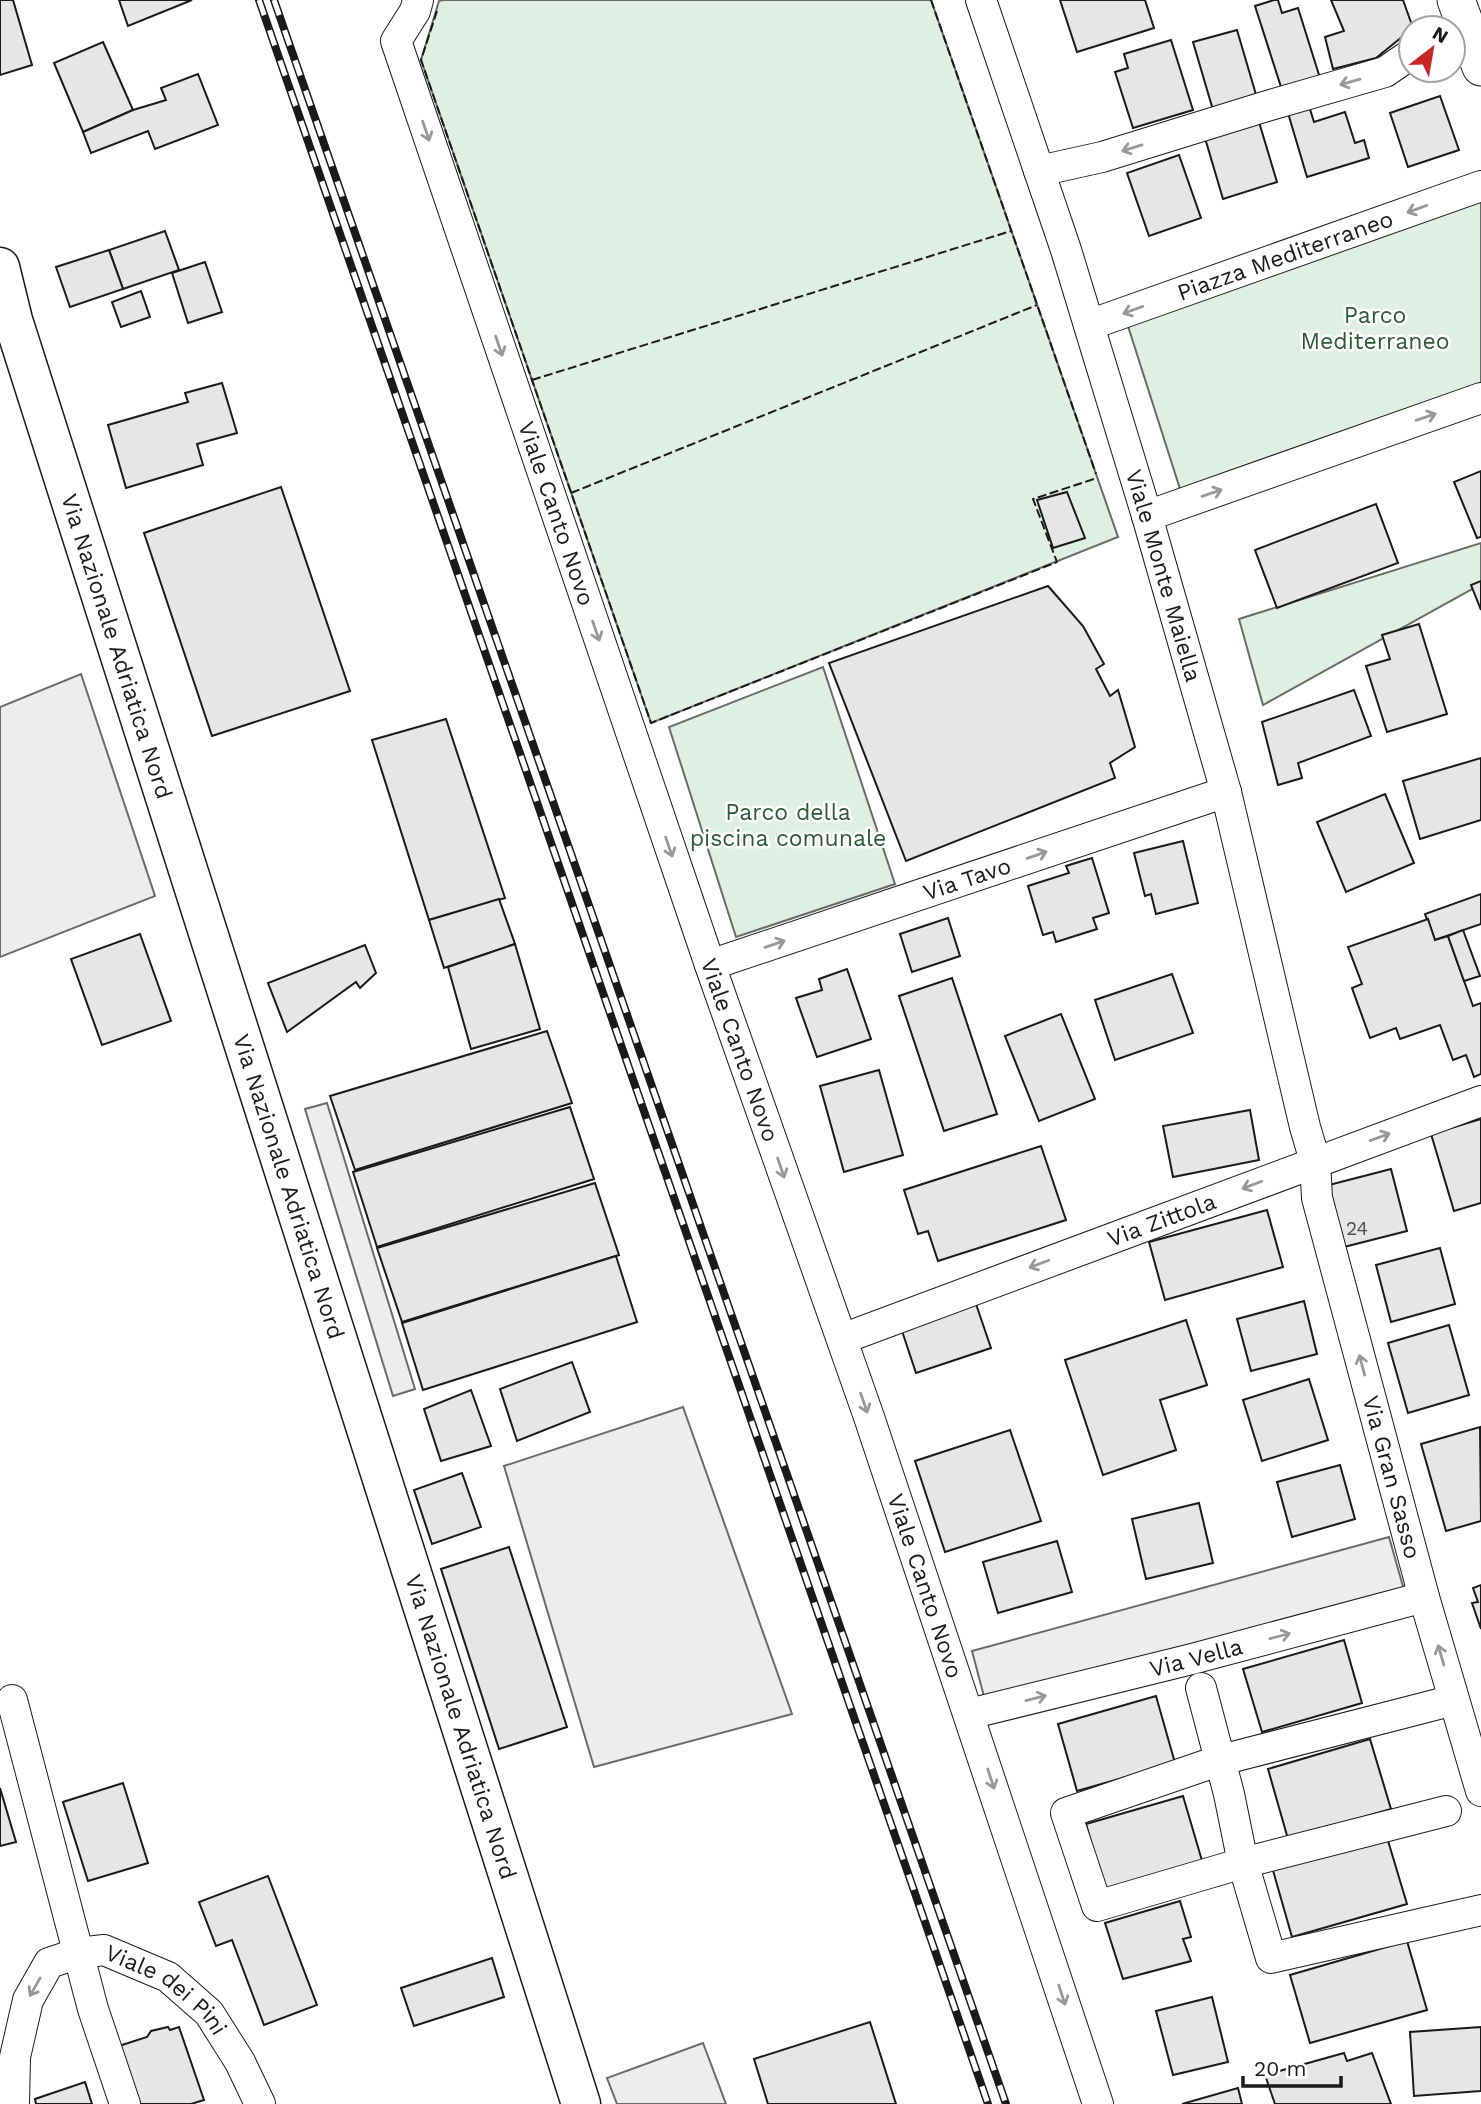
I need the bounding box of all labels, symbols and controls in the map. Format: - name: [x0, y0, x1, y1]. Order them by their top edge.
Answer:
- north arrow: [1397, 14, 1467, 84]
- text: N: [1429, 21, 1452, 48]
- one-way arrow: [1339, 77, 1361, 90]
- one-way arrow: [421, 119, 433, 141]
- one-way arrow: [1122, 142, 1144, 155]
- one-way arrow: [1406, 204, 1428, 216]
- street label: Piazza Mediterraneo: [1174, 205, 1397, 307]
- park label: Parco Mediterraneo: [1301, 302, 1449, 355]
- one-way arrow: [1123, 305, 1145, 317]
- one-way arrow: [494, 335, 506, 357]
- one-way arrow: [1415, 410, 1437, 423]
- street label: Viale Canto Novo: [512, 418, 600, 609]
- street label: Viale Monte Maiella: [1120, 466, 1207, 685]
- one-way arrow: [1200, 486, 1222, 498]
- street label: Via Nazionale Adriatica Nord: [55, 491, 178, 802]
- one-way arrow: [591, 620, 603, 642]
- park label: Parco della piscina comunale: [690, 799, 886, 852]
- one-way arrow: [664, 835, 677, 857]
- one-way arrow: [1025, 848, 1047, 861]
- street label: Via Tavo: [920, 852, 1014, 907]
- one-way arrow: [763, 937, 785, 949]
- street label: Viale Canto Novo: [695, 955, 784, 1146]
- street label: Via Nazionale Adriatica Nord: [227, 1031, 350, 1343]
- one-way arrow: [1368, 1130, 1390, 1143]
- one-way arrow: [776, 1156, 789, 1178]
- one-way arrow: [1241, 1179, 1263, 1192]
- street label: Via Zittola: [1104, 1188, 1220, 1253]
- house number: 24: [1346, 1217, 1368, 1240]
- one-way arrow: [1028, 1259, 1050, 1272]
- one-way arrow: [1354, 1354, 1367, 1376]
- one-way arrow: [859, 1392, 871, 1414]
- street label: Via Gran Sasso: [1357, 1393, 1426, 1562]
- street label: Viale Canto Novo: [882, 1490, 968, 1682]
- street label: Via Nazionale Adriatica Nord: [399, 1571, 522, 1883]
- one-way arrow: [1269, 1628, 1291, 1641]
- street label: Via Vella: [1147, 1633, 1246, 1683]
- one-way arrow: [1434, 1644, 1447, 1666]
- one-way arrow: [1024, 1691, 1046, 1704]
- one-way arrow: [986, 1767, 998, 1789]
- street label: Viale dei Pini: [101, 1939, 232, 2040]
- one-way arrow: [28, 1976, 42, 1996]
- one-way arrow: [1057, 1983, 1069, 2005]
- scale bar: [1243, 2044, 1341, 2088]
- text: 20 m: [1254, 2056, 1306, 2081]

